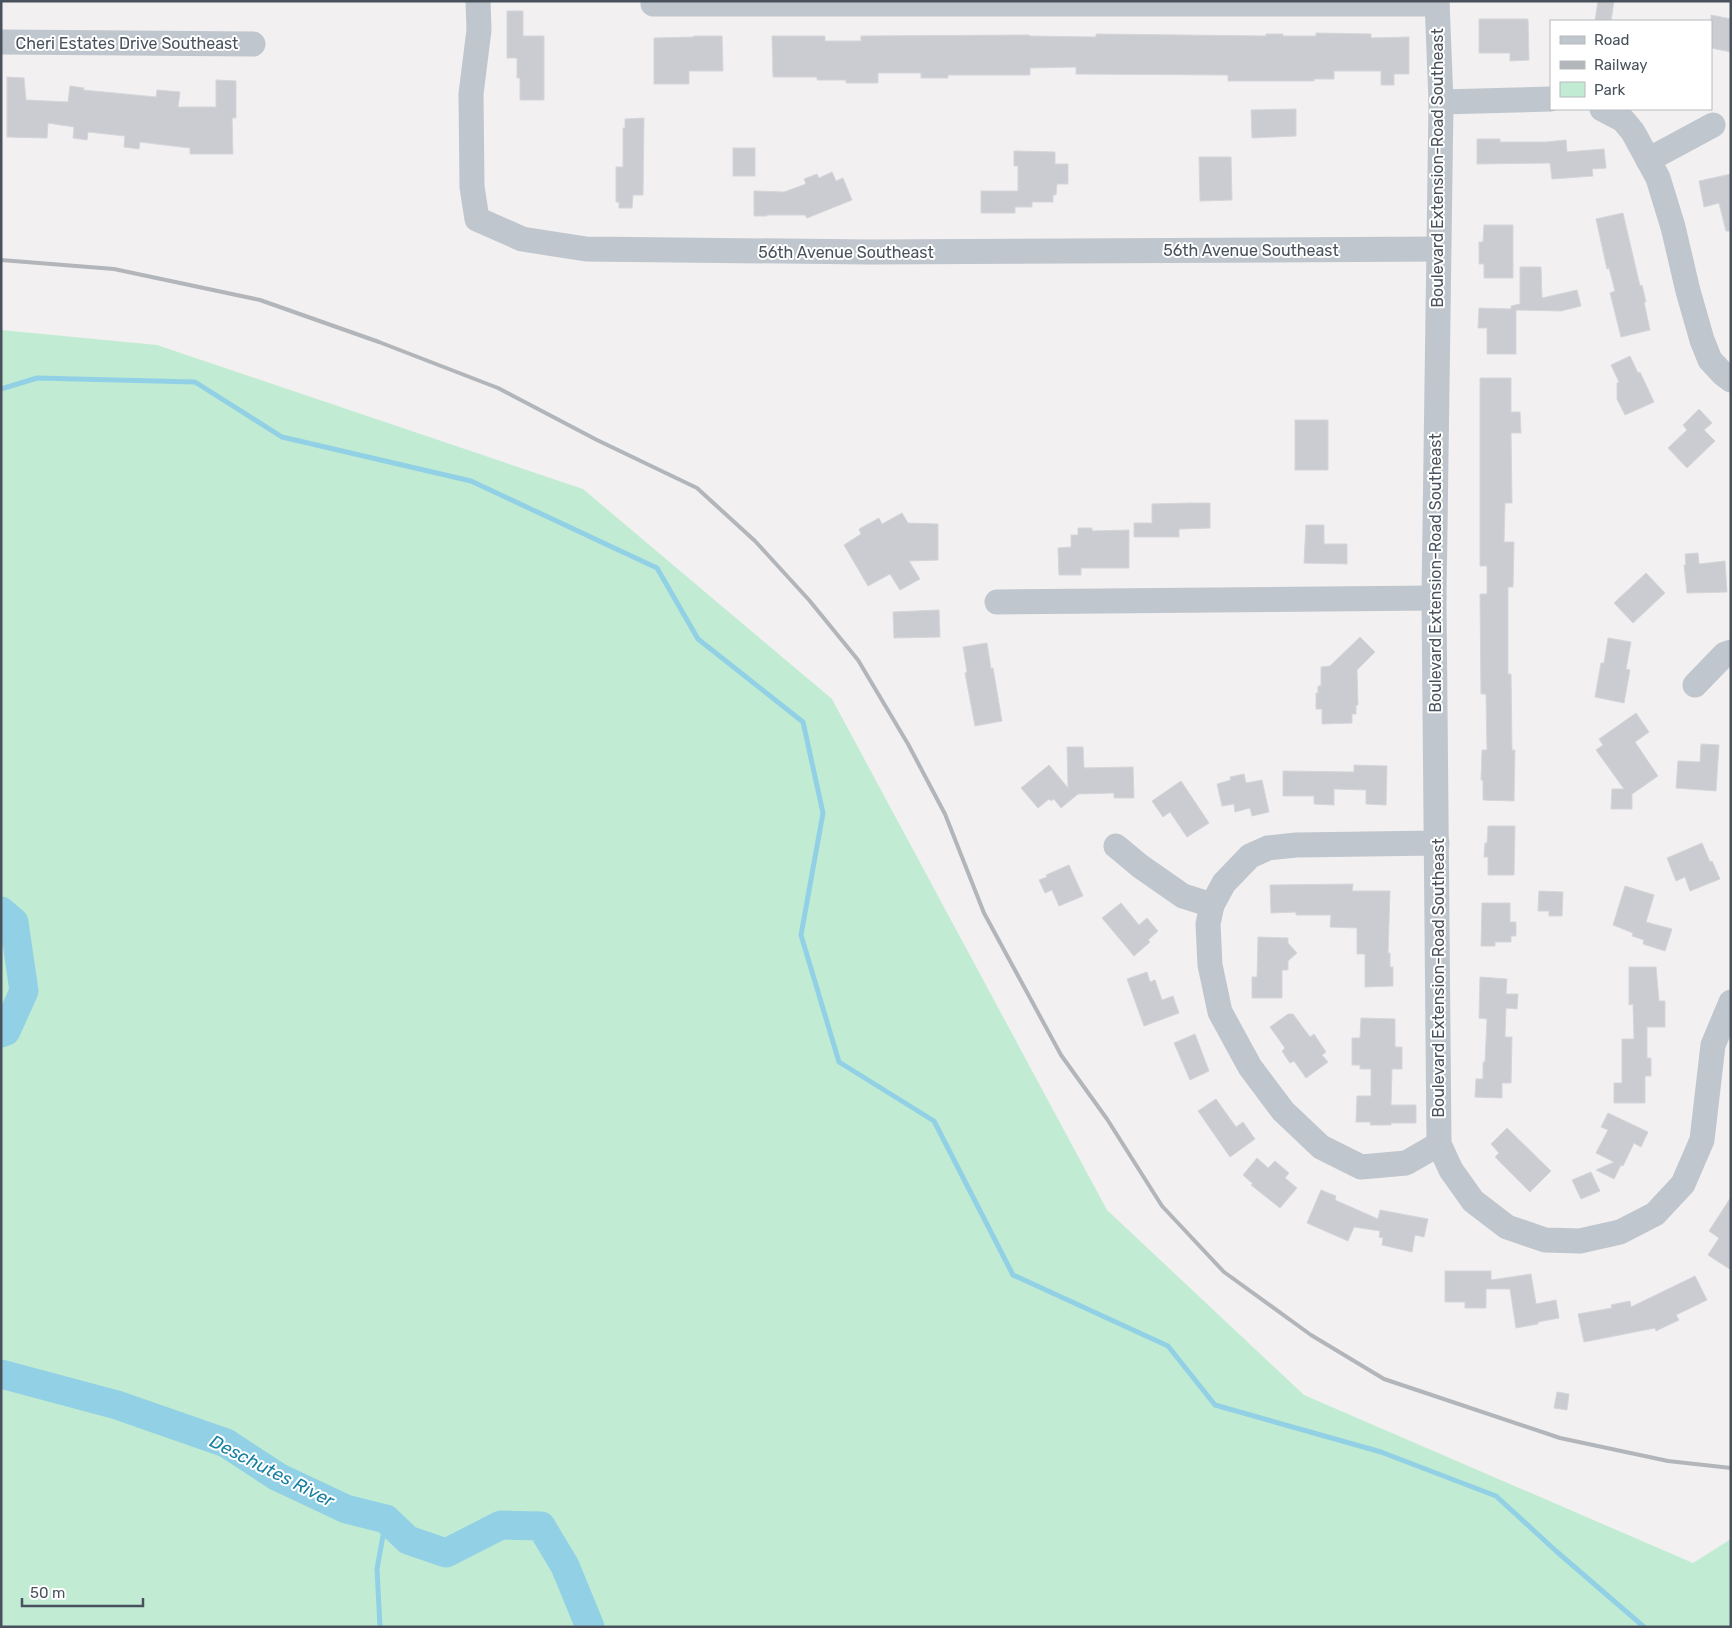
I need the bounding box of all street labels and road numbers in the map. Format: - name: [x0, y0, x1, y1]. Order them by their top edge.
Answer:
- street label: Boulevard Extension-Road Southeast: [1428, 28, 1447, 308]
- street label: Cheri Estates Drive Southeast: [16, 34, 238, 53]
- street label: 56th Avenue Southeast: [1163, 241, 1339, 260]
- street label: 56th Avenue Southeast: [758, 243, 934, 262]
- street label: Boulevard Extension-Road Southeast: [1426, 433, 1445, 713]
- street label: Boulevard Extension-Road Southeast: [1429, 838, 1448, 1118]

